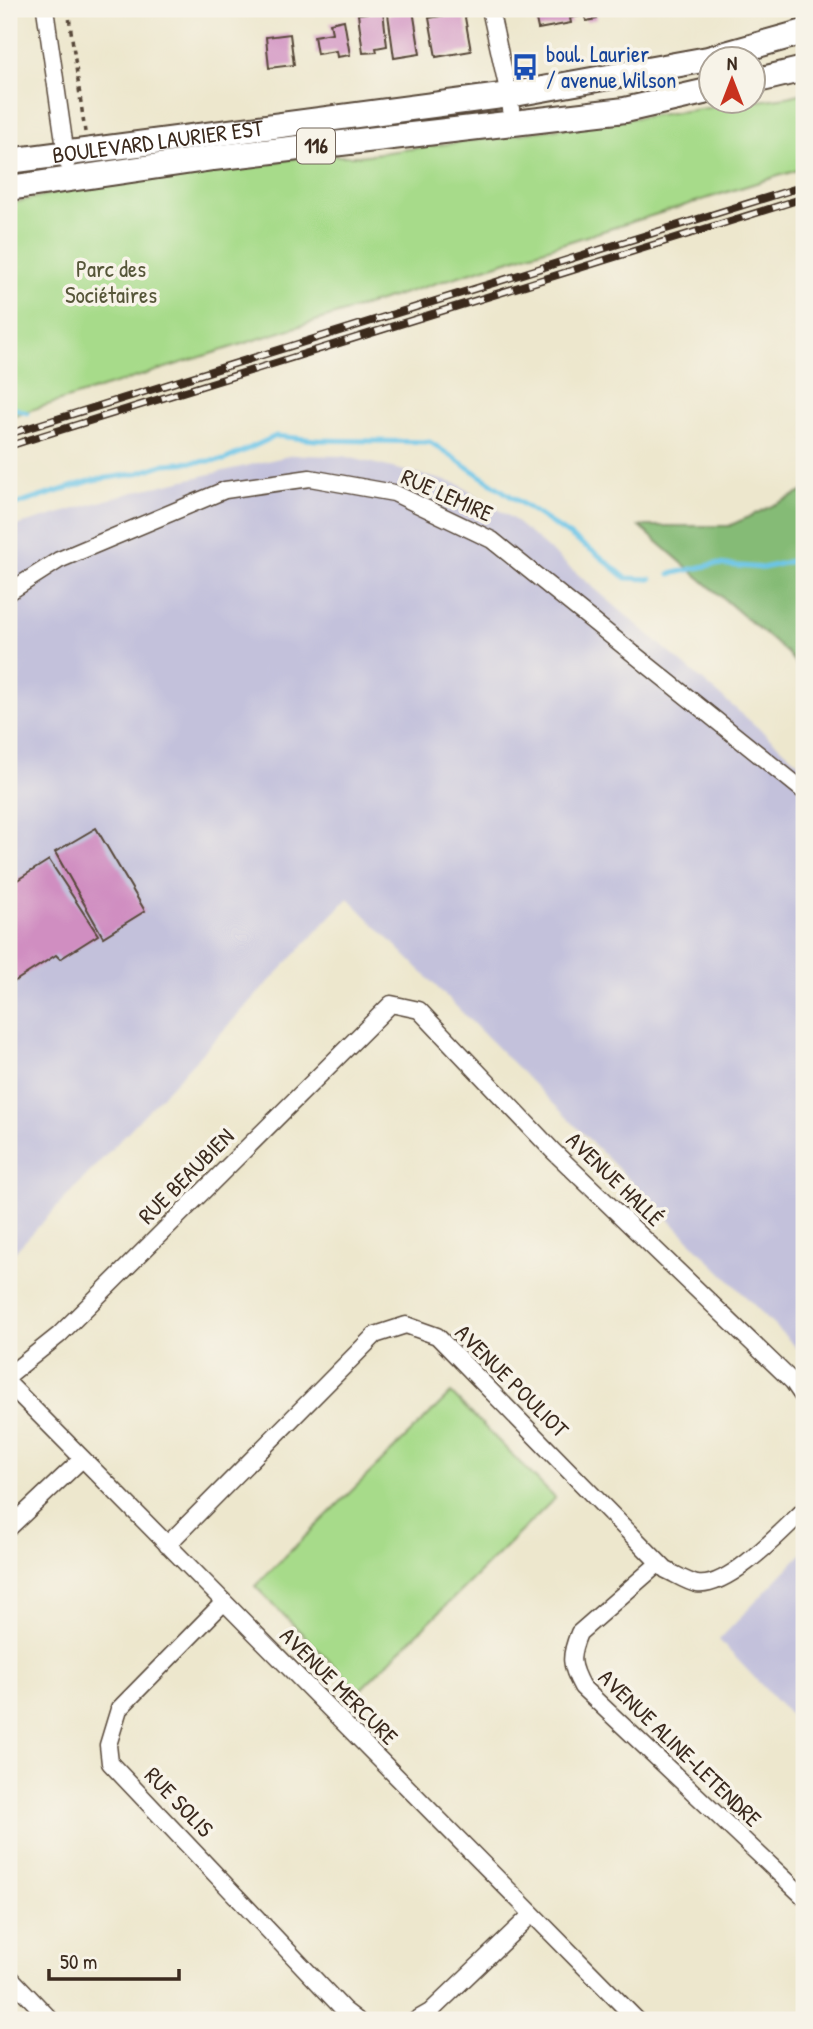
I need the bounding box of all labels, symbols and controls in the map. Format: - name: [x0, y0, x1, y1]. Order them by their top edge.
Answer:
- place label: boul. Laurier / avenue Wilson: [546, 38, 676, 95]
- north arrow: [698, 46, 768, 116]
- text: N: [727, 50, 737, 76]
- bus stop icon: boul. Laurier / avenue Wilson: [510, 52, 540, 82]
- street label: BOULEVARD LAURIER EST: [50, 112, 265, 170]
- road number: 116: [297, 128, 335, 164]
- park label: Parc des Sociétaires: [65, 253, 157, 310]
- street label: RUE LEMIRE: [397, 461, 498, 528]
- street label: RUE BEAUBIEN: [131, 1121, 240, 1230]
- street label: AVENUE HALLÉ: [560, 1124, 671, 1233]
- street label: AVENUE POULIOT: [449, 1317, 576, 1444]
- street label: AVENUE MERCURE: [274, 1620, 405, 1751]
- street label: AVENUE ALINE-LETENDRE: [592, 1662, 768, 1833]
- street label: RUE SOLIS: [138, 1760, 221, 1844]
- scale bar: [49, 1938, 178, 1982]
- text: 50 m: [60, 1947, 97, 1976]

